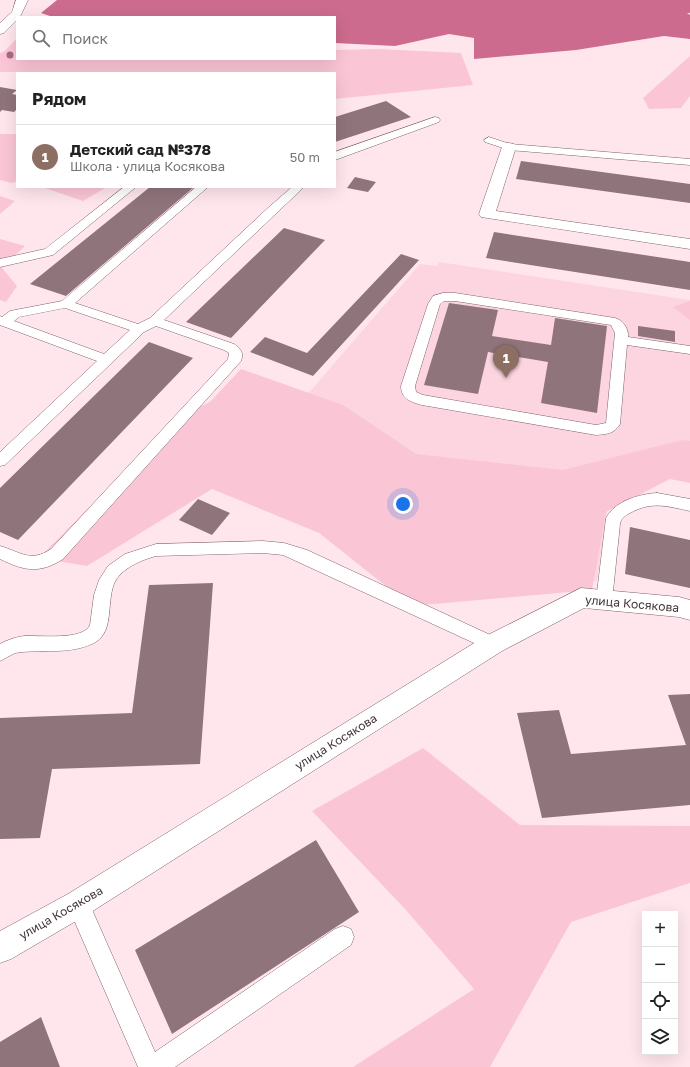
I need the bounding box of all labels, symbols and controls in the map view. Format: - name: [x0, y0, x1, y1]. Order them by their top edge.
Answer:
- search box: [16, 16, 336, 60]
- icon: search: [30, 27, 52, 49]
- text: Поиск: [62, 29, 108, 47]
- text: Рядом: [32, 88, 86, 109]
- text: Детский сад №378: [70, 140, 211, 158]
- text: 1: [42, 149, 48, 165]
- text: 50 m: [290, 149, 320, 165]
- text: Школа · улица Косякова: [70, 158, 225, 174]
- pin: 1: [493, 345, 519, 378]
- your location: [393, 494, 413, 514]
- street label: улица Косякова: [584, 592, 680, 615]
- street label: улица Косякова: [292, 710, 380, 773]
- street label: улица Косякова: [16, 882, 105, 943]
- map controls: [642, 911, 678, 1055]
- button: +: [642, 911, 678, 947]
- button: −: [642, 947, 678, 983]
- button: locate: [642, 983, 678, 1019]
- button: layers: [642, 1019, 678, 1055]

